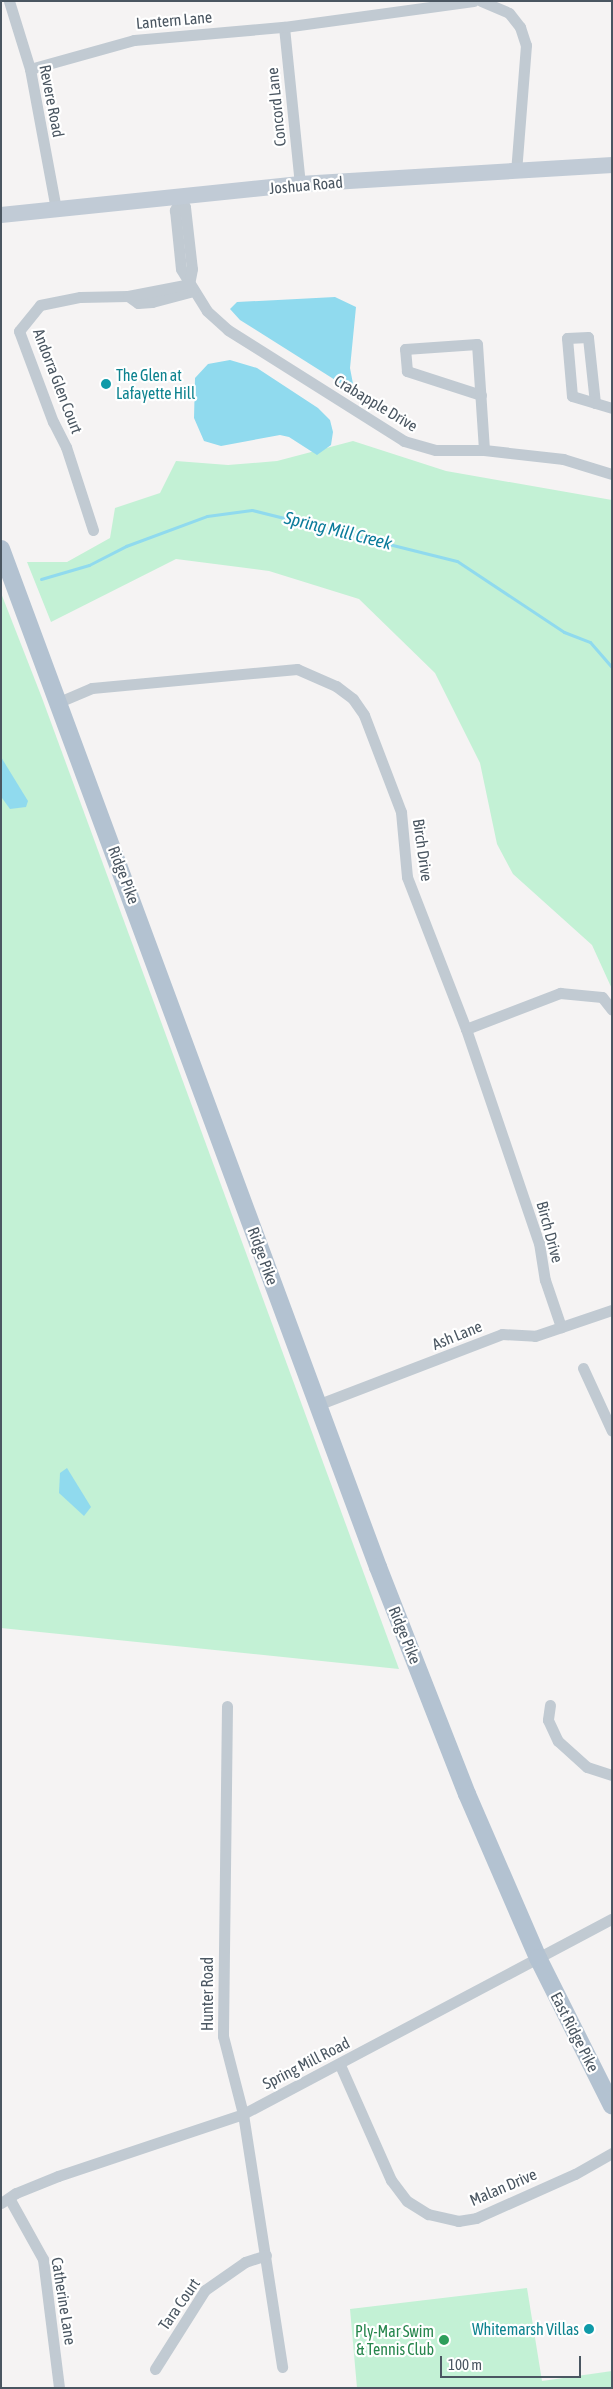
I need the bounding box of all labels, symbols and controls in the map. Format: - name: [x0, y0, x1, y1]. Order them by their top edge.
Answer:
- street label: Lantern Lane: [135, 7, 213, 33]
- street label: Revere Road: [36, 63, 68, 139]
- street label: Concord Lane: [262, 67, 290, 147]
- street label: Joshua Road: [268, 172, 344, 198]
- street label: Andorra Glen Court: [29, 326, 87, 436]
- place label: The Glen at Lafayette Hill: [116, 365, 195, 403]
- street label: Crabapple Drive: [331, 371, 421, 435]
- marker: The Glen at Lafayette Hill: [100, 378, 112, 390]
- water label: Spring Mill Creek: [282, 507, 394, 555]
- street label: Birch Drive: [409, 818, 437, 882]
- street label: Ridge Pike: [104, 843, 144, 907]
- street label: Birch Drive: [533, 1199, 567, 1265]
- street label: Ridge Pike: [244, 1224, 282, 1288]
- street label: Ash Lane: [429, 1316, 485, 1354]
- street label: Ridge Pike: [385, 1603, 425, 1667]
- street label: Hunter Road: [197, 1957, 217, 2031]
- street label: East Ridge Pike: [547, 1989, 603, 2075]
- street label: Spring Mill Road: [259, 2033, 353, 2093]
- street label: Malan Drive: [467, 2164, 539, 2210]
- street label: Catherine Lane: [48, 2256, 80, 2346]
- street label: Tara Court: [154, 2274, 204, 2334]
- place label: Whitemarsh Villas: [472, 2319, 579, 2339]
- place label: Ply-Mar Swim & Tennis Club: [355, 2321, 434, 2359]
- marker: Whitemarsh Villas: [583, 2323, 595, 2335]
- marker: Ply-Mar Swim & Tennis Club: [438, 2334, 450, 2346]
- scale bar: [443, 2346, 584, 2378]
- text: 100 m: [448, 2356, 482, 2373]

